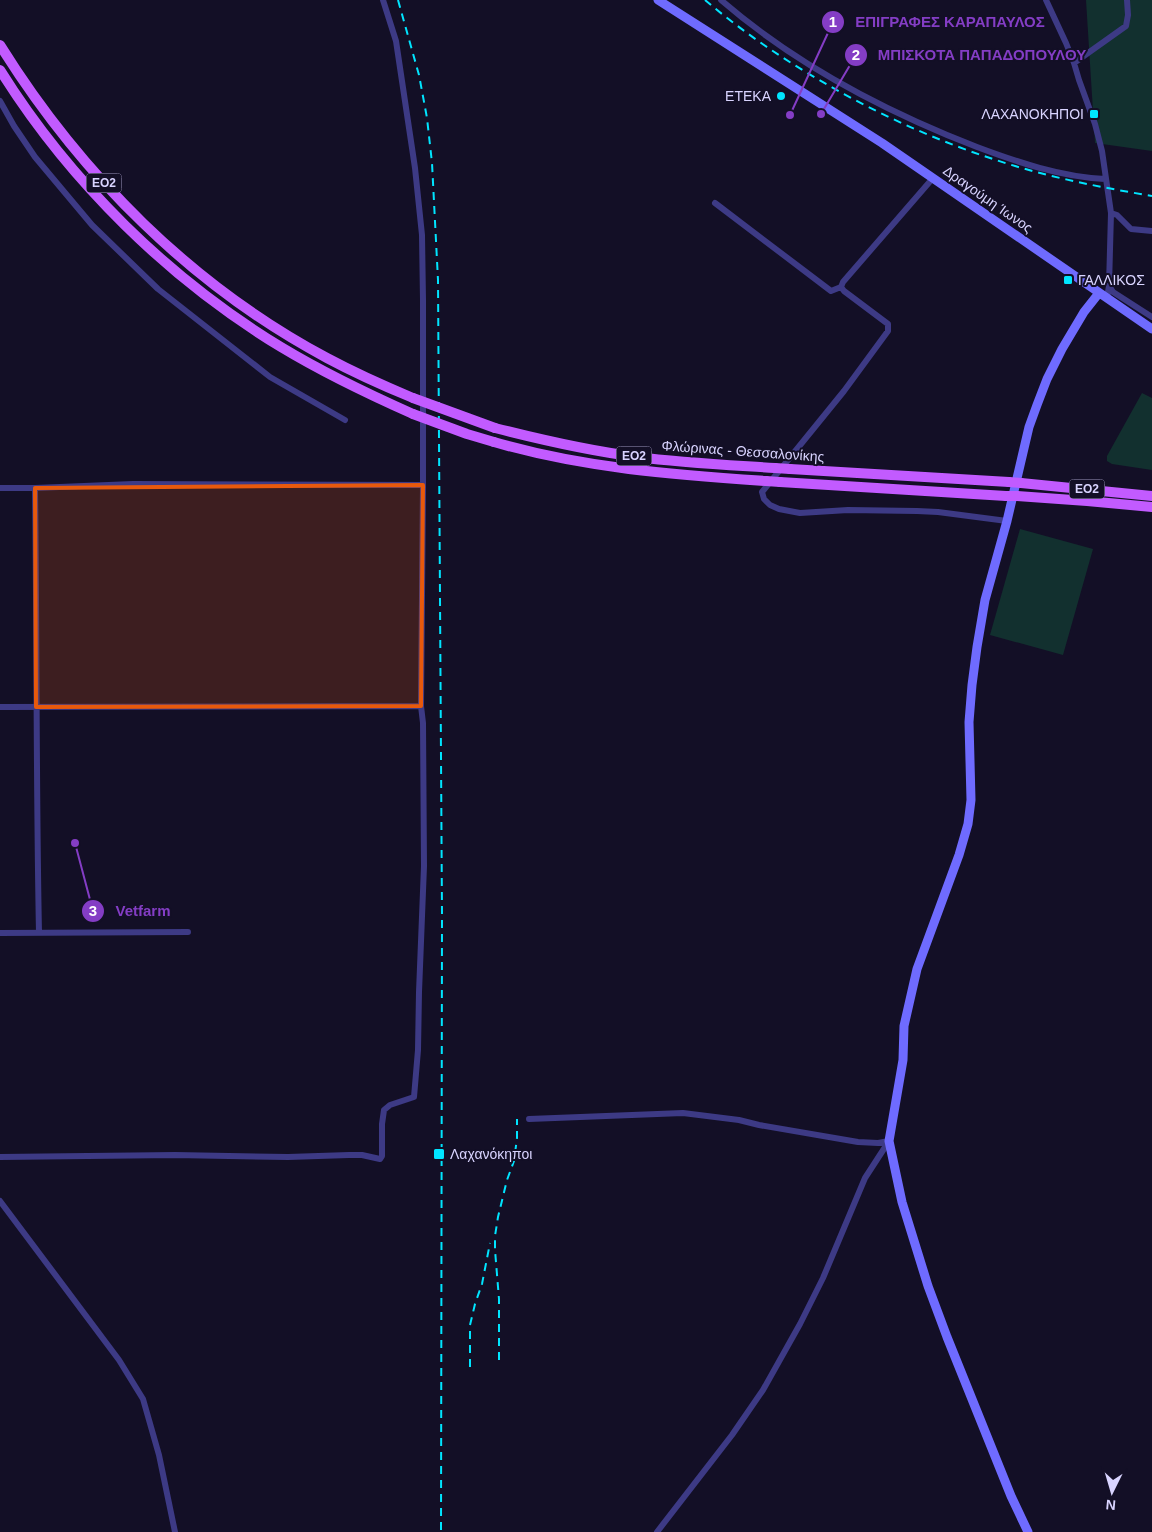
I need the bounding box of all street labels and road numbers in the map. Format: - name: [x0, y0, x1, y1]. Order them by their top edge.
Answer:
- street label: Δραγούμη Ίωνος: [940, 162, 1036, 236]
- road number: ΕΟ2: [86, 174, 122, 192]
- street label: Φλώρινας - Θεσσαλονίκης: [661, 437, 825, 465]
- road number: ΕΟ2: [616, 446, 652, 466]
- road number: ΕΟ2: [1070, 479, 1104, 498]

